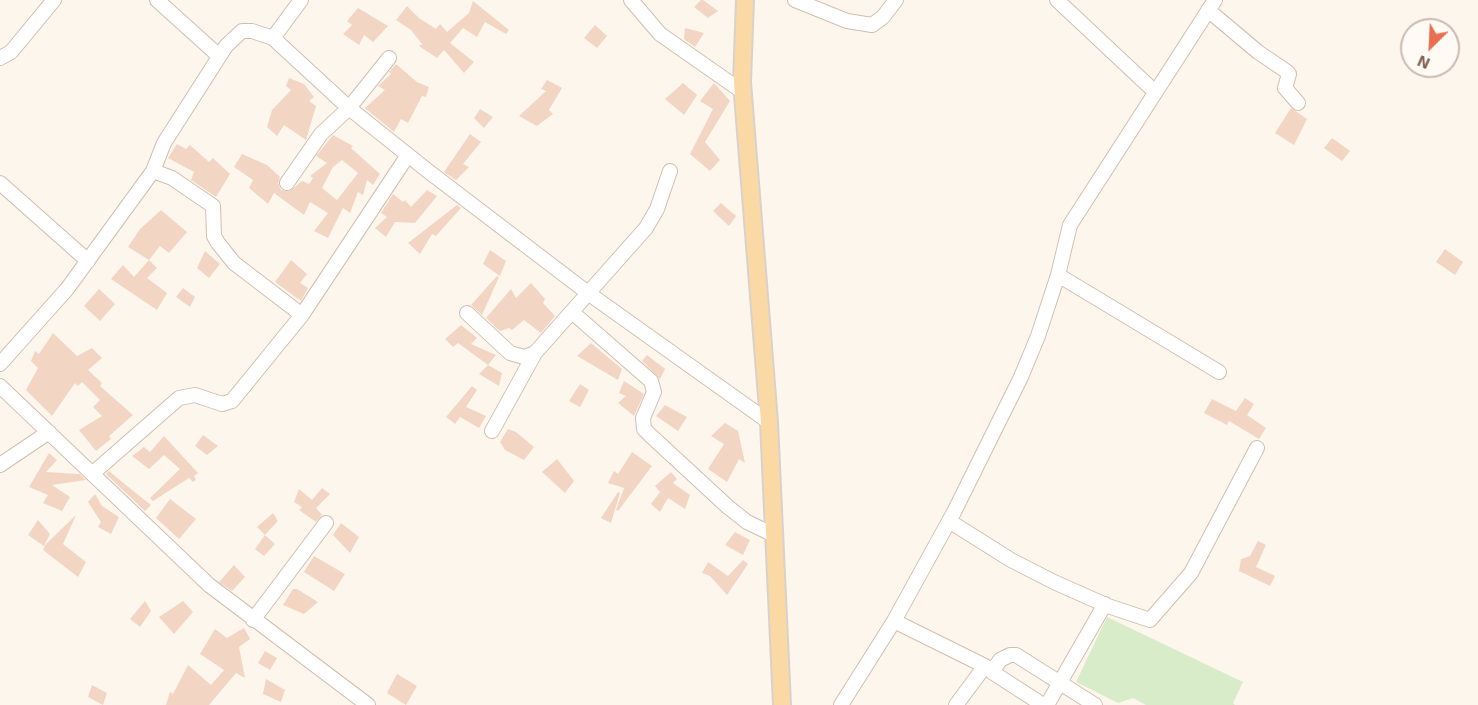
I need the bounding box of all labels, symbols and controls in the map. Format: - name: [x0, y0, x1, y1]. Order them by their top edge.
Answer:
- north arrow: [1400, 18, 1460, 78]
- text: N: [1414, 52, 1432, 74]

